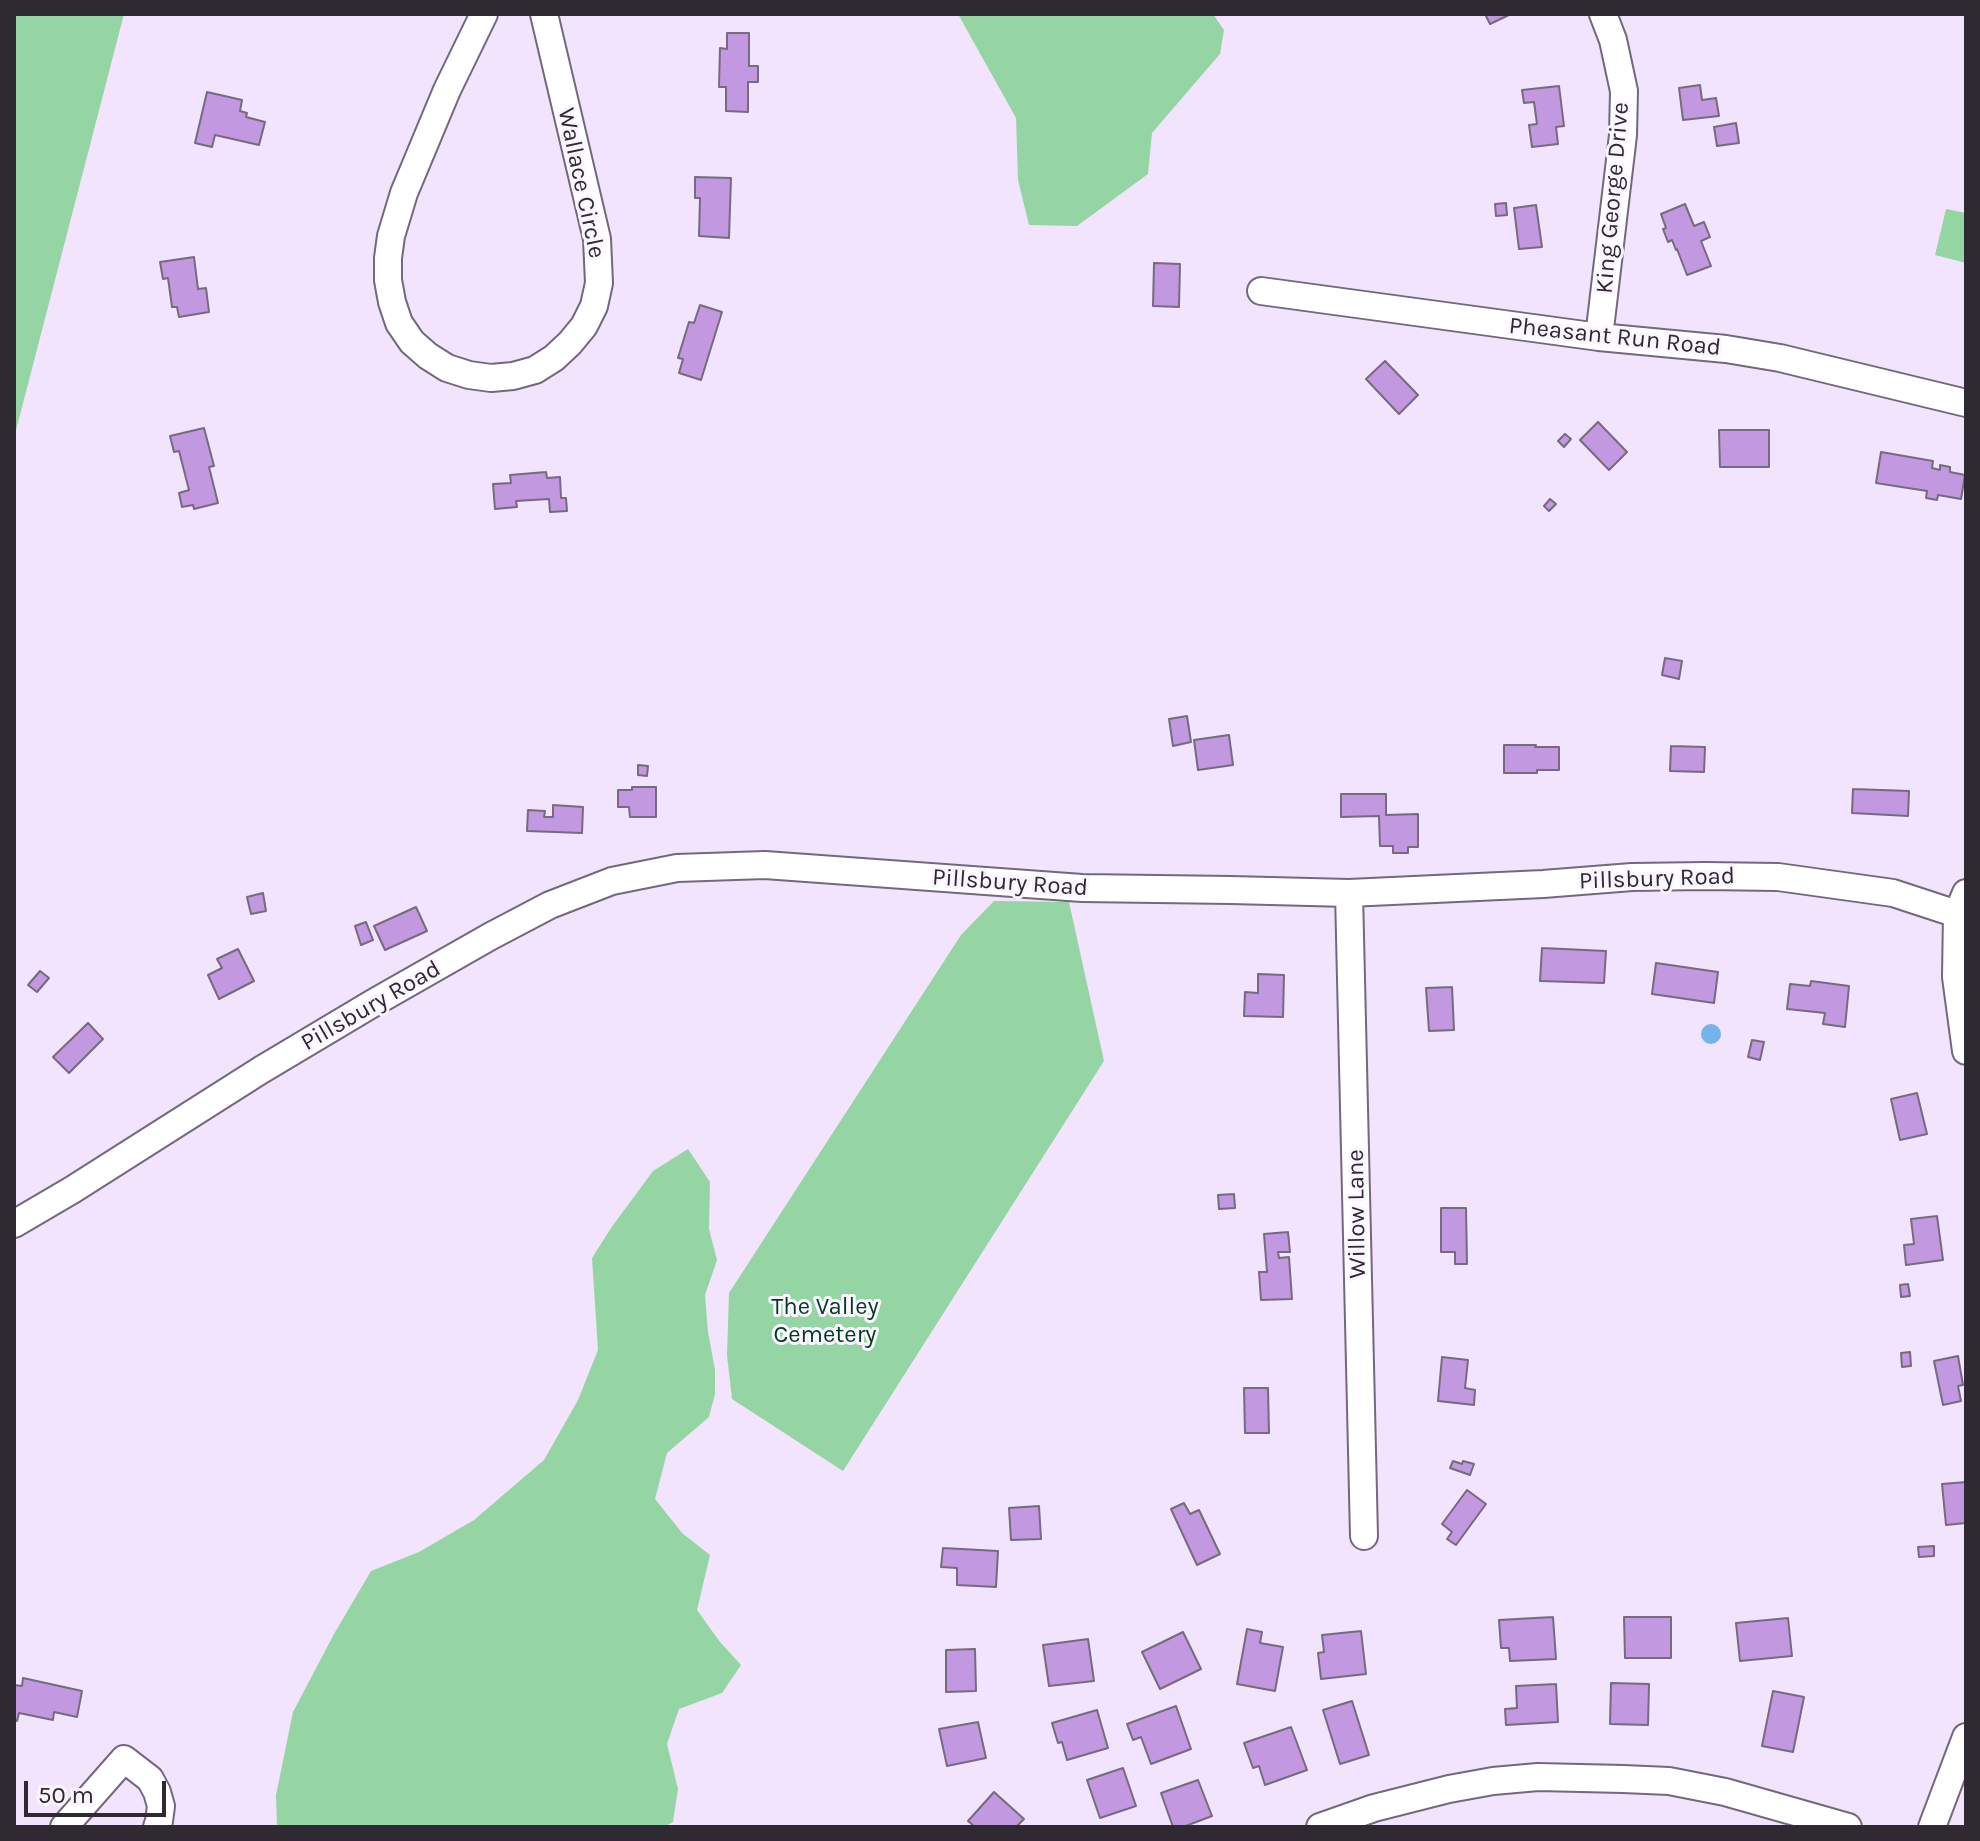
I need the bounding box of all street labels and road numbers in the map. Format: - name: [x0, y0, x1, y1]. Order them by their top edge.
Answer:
- street label: King George Drive: [1590, 101, 1636, 295]
- street label: Wallace Circle: [551, 105, 611, 261]
- street label: Pheasant Run Road: [1508, 312, 1722, 362]
- street label: Pillsbury Road: [1579, 862, 1735, 896]
- street label: Pillsbury Road: [931, 863, 1089, 903]
- street label: Pillsbury Road: [296, 955, 446, 1057]
- street label: Willow Lane: [1341, 1149, 1373, 1279]

